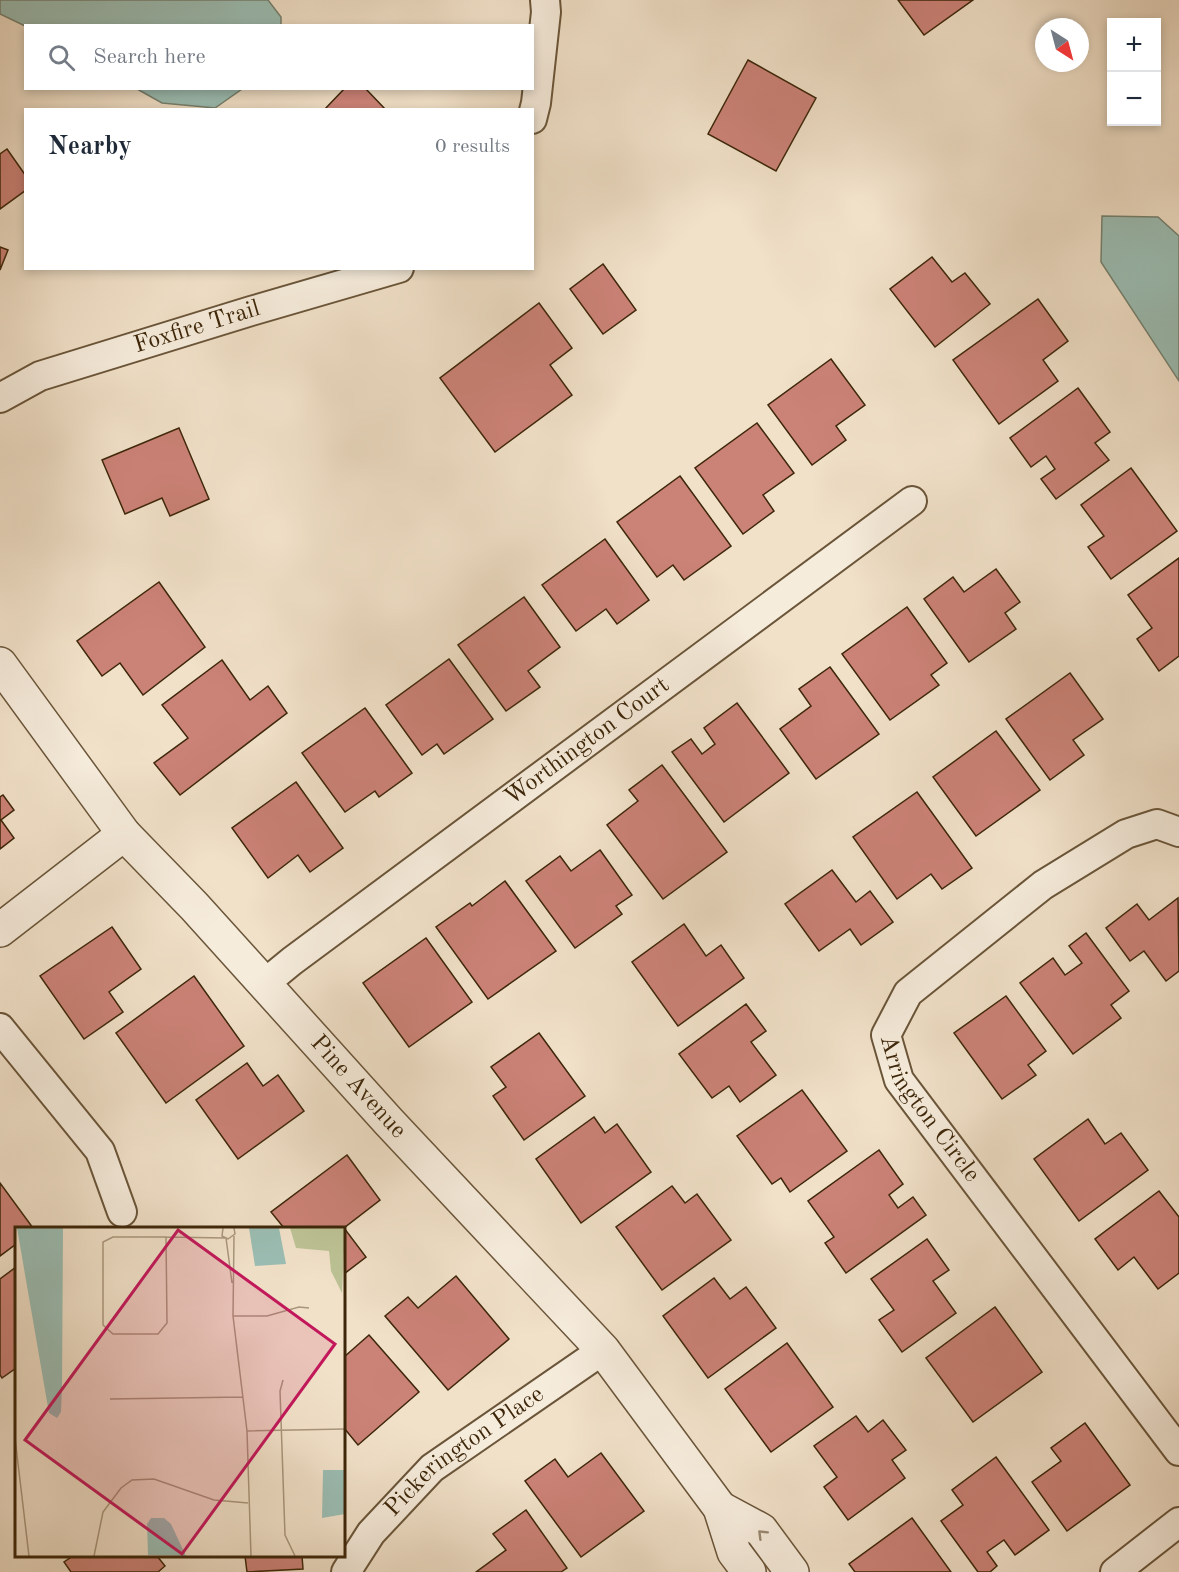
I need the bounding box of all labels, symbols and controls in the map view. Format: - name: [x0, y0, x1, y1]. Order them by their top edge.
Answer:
- north arrow: [1035, 18, 1089, 72]
- map controls: [1107, 18, 1161, 126]
- button: +: [1107, 18, 1161, 72]
- search box: [24, 24, 534, 90]
- icon: search: [45, 41, 78, 74]
- text: Search here: [93, 46, 206, 68]
- button: −: [1107, 72, 1161, 126]
- text: Nearby: [48, 134, 132, 160]
- text: 0 results: [435, 137, 510, 157]
- street label: Foxfire Trail: [131, 297, 263, 358]
- street label: Worthington Court: [501, 673, 674, 811]
- street label: Pine Avenue: [305, 1031, 410, 1143]
- street label: Arrington Circle: [875, 1032, 984, 1187]
- inset map: [15, 1227, 345, 1557]
- street label: Pickerington Place: [381, 1382, 548, 1521]
- one-way arrow: [758, 1530, 769, 1541]

